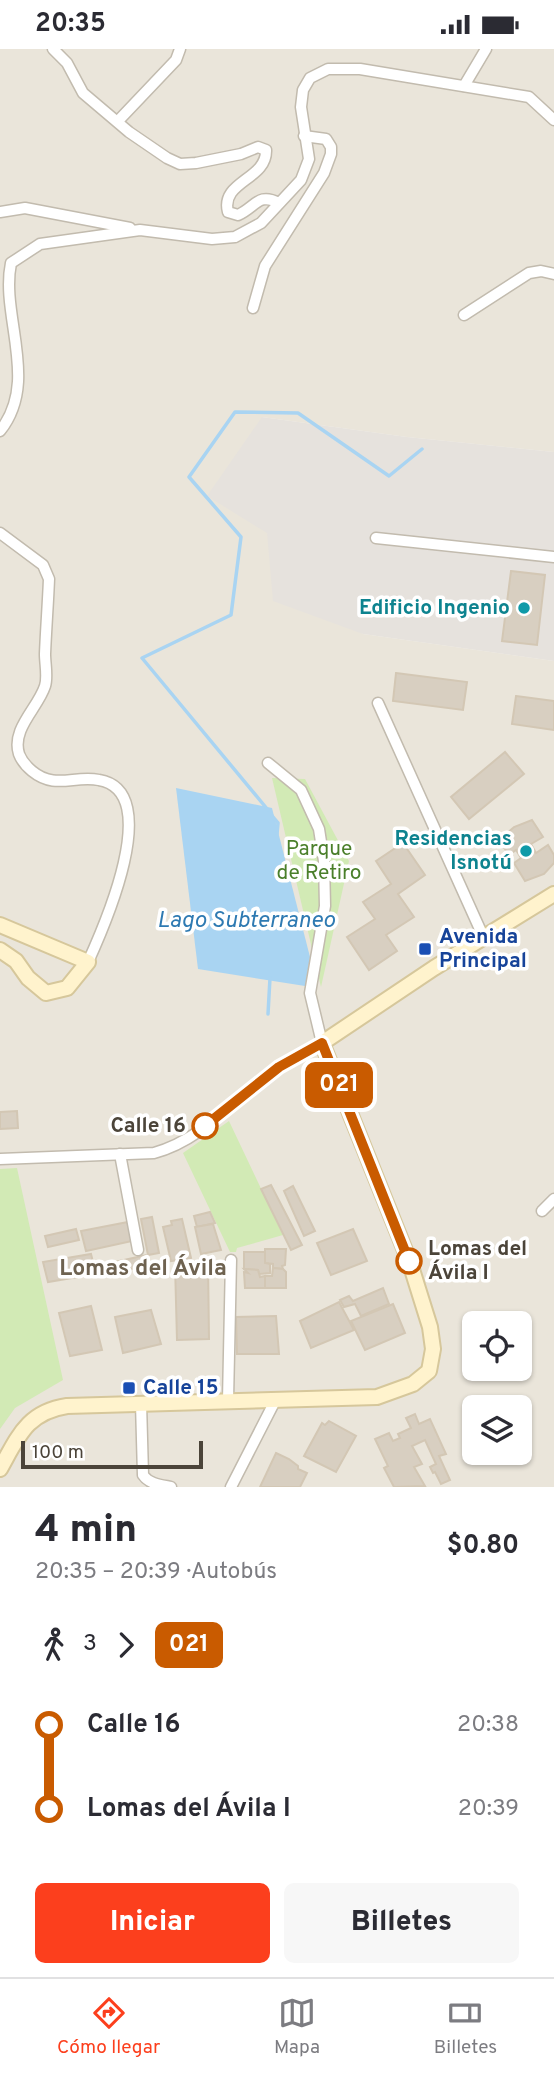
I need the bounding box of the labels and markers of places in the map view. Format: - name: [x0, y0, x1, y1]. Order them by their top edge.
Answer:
- place label: Edificio Ingenio: [359, 595, 510, 622]
- marker: Edificio Ingenio: [516, 600, 532, 616]
- place label: Residencias Isnotú: [395, 826, 512, 877]
- marker: Residencias Isnotú: [518, 843, 534, 859]
- place label: Avenida Principal: [439, 924, 527, 975]
- marker: Avenida Principal: [417, 941, 433, 957]
- place label: Calle 16: [110, 1113, 186, 1140]
- marker: Calle 16: [192, 1113, 218, 1139]
- place label: Lomas del Ávila I: [428, 1236, 527, 1287]
- marker: Lomas del Ávila I: [396, 1248, 422, 1274]
- place label: Calle 15: [143, 1375, 219, 1402]
- marker: Calle 15: [121, 1380, 137, 1396]

